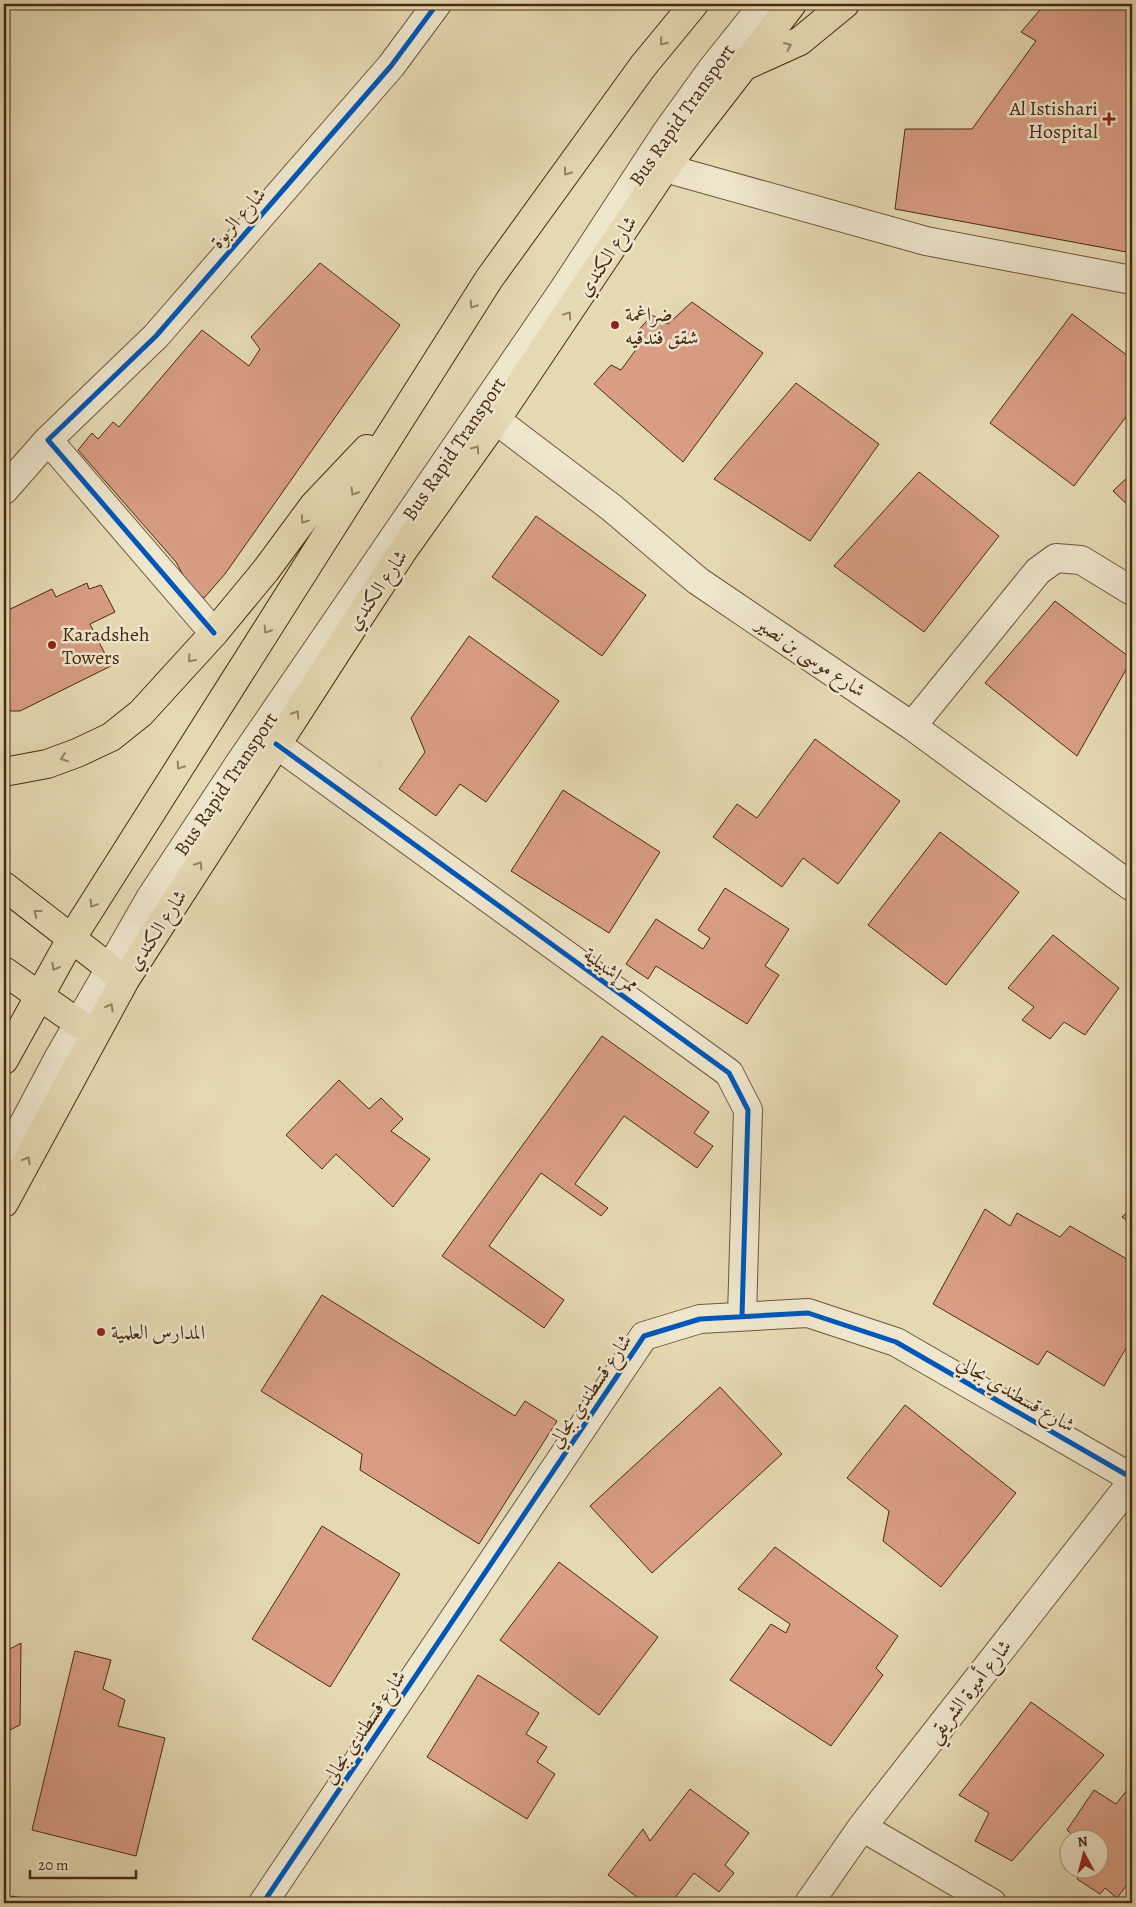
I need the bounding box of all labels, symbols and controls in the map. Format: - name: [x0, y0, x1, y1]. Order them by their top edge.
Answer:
- one-way arrow: [660, 36, 669, 45]
- street label: Bus Rapid Transport: [623, 38, 741, 191]
- one-way arrow: [783, 42, 792, 53]
- place label: Al Istishari Hospital: [1008, 95, 1098, 145]
- marker: Al Istishari Hospital: [1102, 112, 1116, 126]
- one-way arrow: [564, 166, 572, 175]
- street label: شارع الربوة: [204, 182, 275, 257]
- street label: شارع الكندي: [571, 210, 647, 304]
- one-way arrow: [469, 299, 479, 308]
- place label: ضراغمة شقق فندقيه: [625, 301, 699, 351]
- one-way arrow: [561, 311, 571, 320]
- marker: ضراغمة شقق فندقيه: [609, 319, 621, 331]
- street label: Bus Rapid Transport: [396, 372, 512, 526]
- one-way arrow: [470, 445, 479, 455]
- one-way arrow: [350, 487, 360, 496]
- one-way arrow: [301, 514, 310, 523]
- street label: شارع الكندي: [340, 544, 417, 638]
- street label: شارع موسى بن نصير: [747, 609, 871, 707]
- place label: Karadsheh Towers: [62, 621, 150, 671]
- one-way arrow: [264, 624, 274, 633]
- marker: Karadsheh Towers: [46, 639, 58, 651]
- one-way arrow: [188, 654, 197, 663]
- street label: Bus Rapid Transport: [168, 707, 284, 861]
- one-way arrow: [290, 710, 299, 719]
- one-way arrow: [61, 752, 69, 762]
- one-way arrow: [176, 761, 186, 770]
- one-way arrow: [192, 862, 202, 871]
- street label: شارع الكندي: [121, 884, 197, 978]
- one-way arrow: [90, 898, 99, 907]
- one-way arrow: [33, 910, 43, 919]
- street label: ممر إشبيلية: [578, 941, 644, 999]
- one-way arrow: [51, 962, 61, 971]
- one-way arrow: [104, 1004, 114, 1013]
- one-way arrow: [21, 1156, 31, 1165]
- place label: المدارس العلمية: [111, 1319, 205, 1346]
- marker: المدارس العلمية: [95, 1326, 107, 1338]
- street label: شارع قسطندي بجالي: [542, 1329, 641, 1456]
- street label: شارع قسطندي بجالي: [950, 1349, 1080, 1442]
- street label: شارع أميرة الشريقي: [919, 1633, 1023, 1752]
- street label: شارع قسطندي بجالي: [316, 1665, 415, 1792]
- north arrow: [1058, 1830, 1108, 1880]
- text: N: [1076, 1832, 1089, 1852]
- scale bar: [30, 1847, 136, 1879]
- text: 20 m: [38, 1855, 69, 1875]

